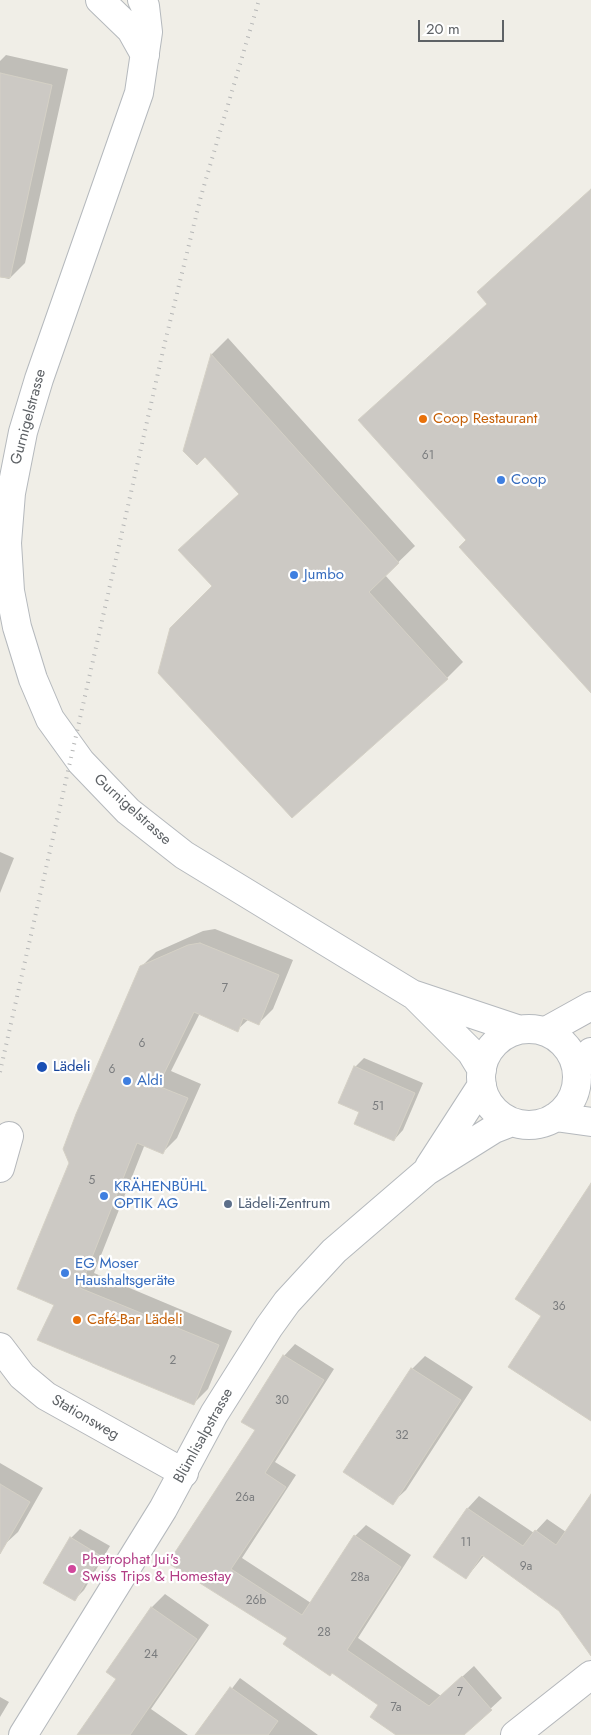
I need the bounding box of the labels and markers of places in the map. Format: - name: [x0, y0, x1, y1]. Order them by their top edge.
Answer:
- place label: Coop Restaurant: [433, 410, 537, 428]
- marker: Coop Restaurant: [417, 413, 429, 425]
- place label: Coop: [511, 471, 546, 489]
- marker: Coop: [495, 474, 507, 486]
- place label: Jumbo: [304, 566, 344, 584]
- marker: Jumbo: [288, 569, 300, 581]
- place label: Lädeli: [53, 1058, 91, 1076]
- marker: Lädeli: [35, 1060, 49, 1074]
- place label: Aldi: [137, 1072, 163, 1090]
- marker: Aldi: [121, 1075, 133, 1087]
- place label: KRÄHENBÜHL OPTIK AG: [114, 1178, 207, 1213]
- marker: KRÄHENBÜHL OPTIK AG: [98, 1190, 110, 1202]
- place label: Lädeli-Zentrum: [238, 1195, 330, 1213]
- marker: Lädeli-Zentrum: [222, 1198, 234, 1210]
- place label: EG Moser Haushaltsgeräte: [75, 1255, 175, 1290]
- marker: EG Moser Haushaltsgeräte: [59, 1267, 71, 1279]
- place label: Café-Bar Lädeli: [87, 1311, 183, 1329]
- marker: Café-Bar Lädeli: [71, 1314, 83, 1326]
- place label: Phetrophat Jui's Swiss Trips & Homestay: [82, 1551, 231, 1586]
- marker: Phetrophat Jui's Swiss Trips & Homestay: [66, 1563, 78, 1575]

